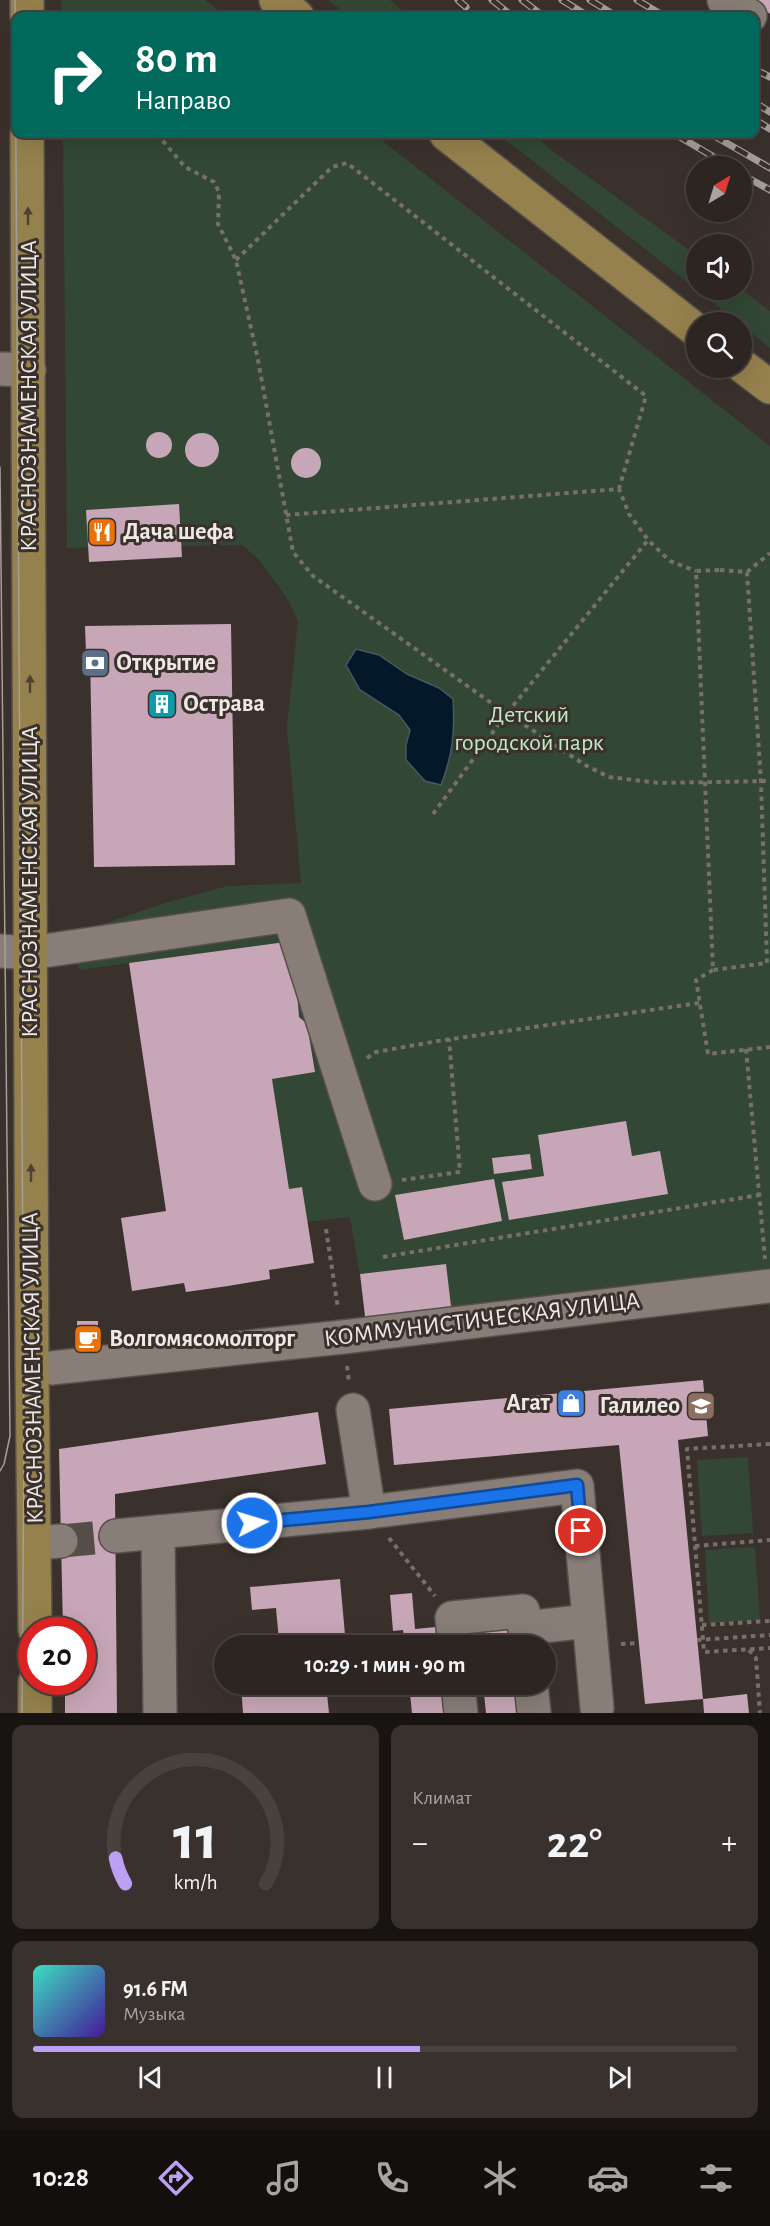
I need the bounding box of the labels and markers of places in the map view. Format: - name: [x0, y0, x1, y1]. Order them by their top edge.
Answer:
- restaurant icon: Дача шефа: [86, 516, 118, 548]
- place label: Дача шефа: [123, 520, 234, 544]
- bank icon: Открытие: [79, 647, 111, 679]
- place label: Открытие: [116, 651, 216, 675]
- building icon: Острава: [146, 688, 178, 720]
- place label: Острава: [183, 692, 265, 716]
- cafe icon: Волгомясомолторг: [72, 1323, 104, 1355]
- place label: Волгомясомолторг: [109, 1327, 295, 1351]
- shop icon: Агат: [555, 1387, 587, 1419]
- school or university icon: Галилео: [685, 1390, 717, 1422]
- place label: Агат: [506, 1391, 551, 1415]
- place label: Галилео: [600, 1394, 680, 1418]
- pin: [555, 1505, 606, 1556]

